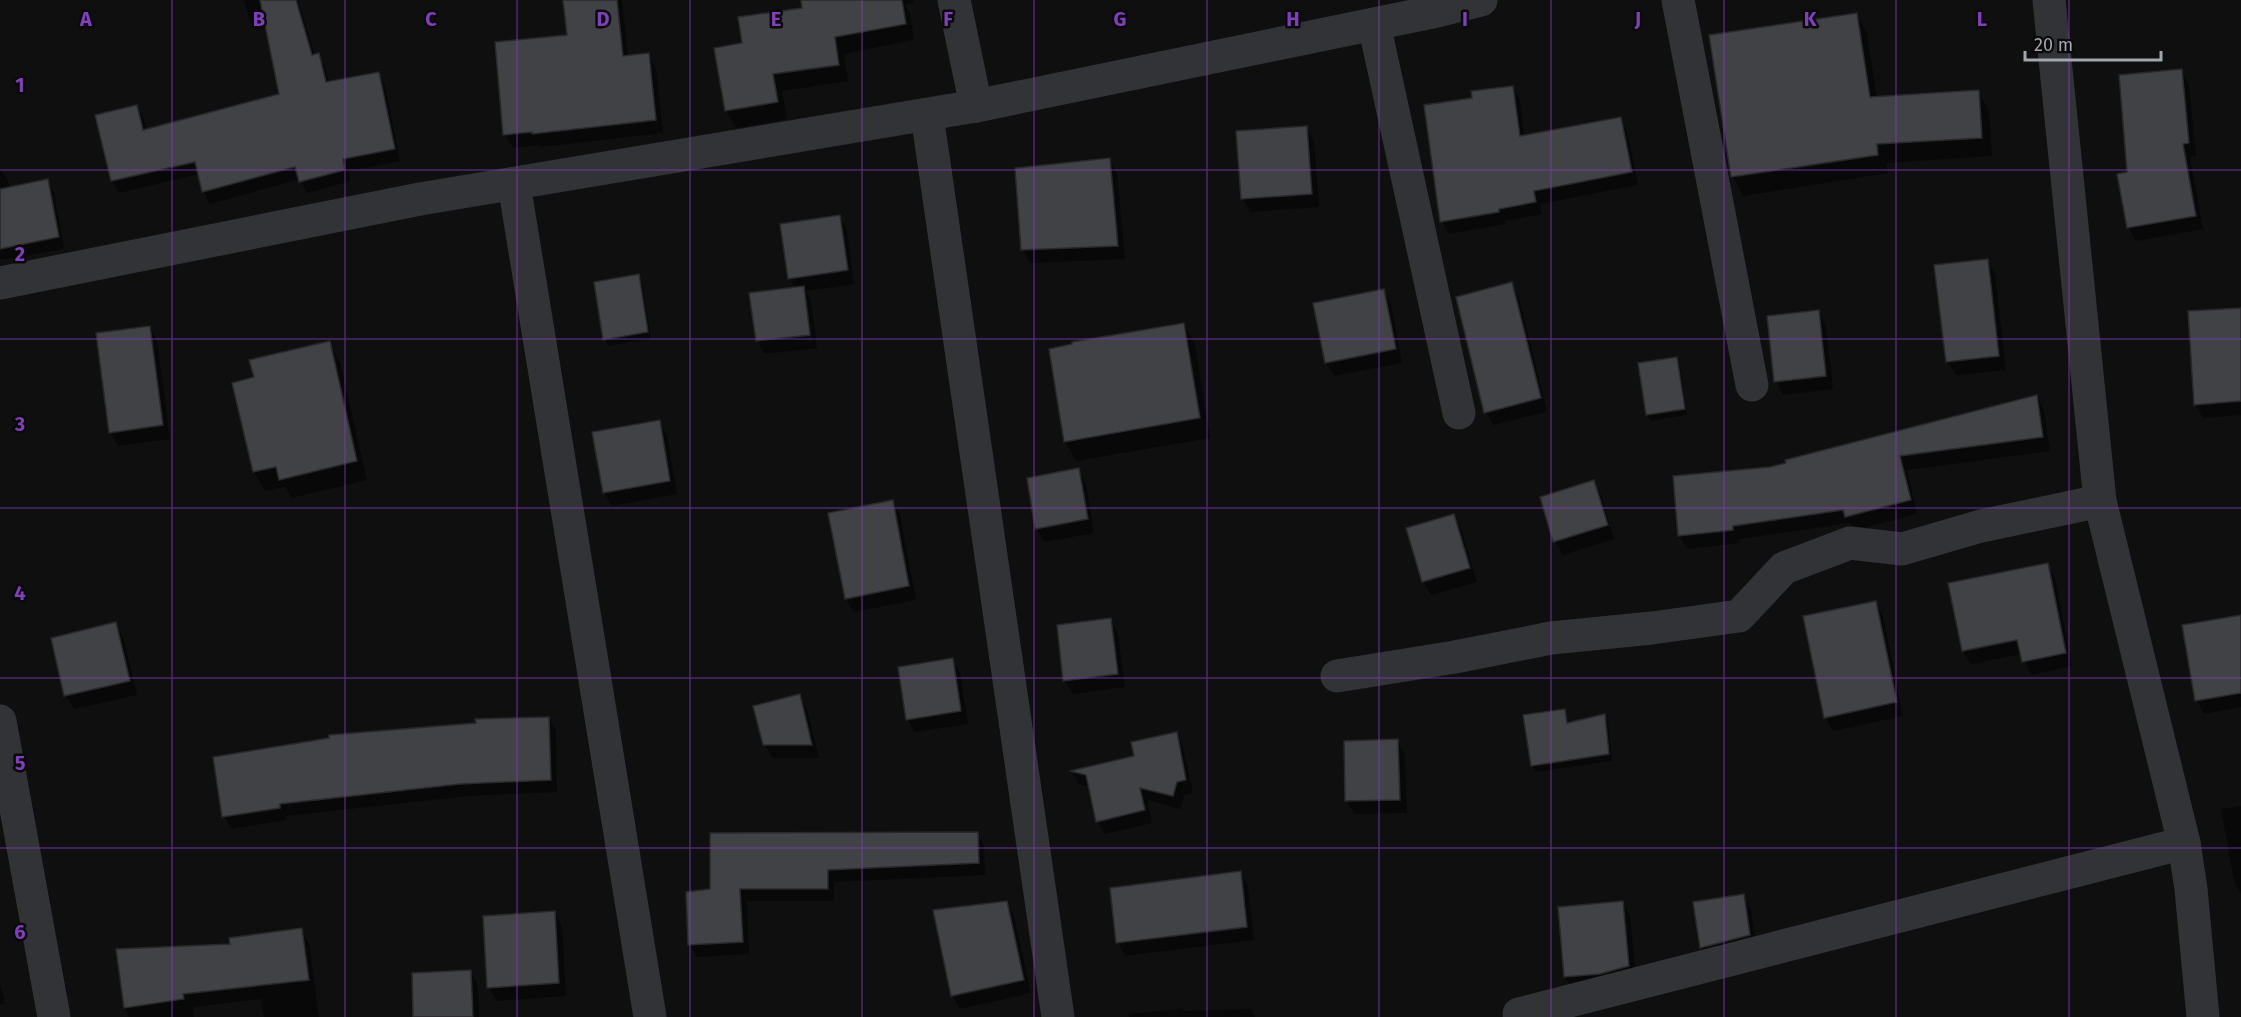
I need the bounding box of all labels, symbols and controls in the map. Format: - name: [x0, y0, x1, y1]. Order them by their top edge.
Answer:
- text: A: [79, 7, 93, 31]
- text: B: [253, 7, 265, 31]
- text: C: [425, 7, 437, 31]
- text: D: [596, 7, 610, 31]
- text: E: [771, 7, 781, 31]
- text: F: [943, 7, 953, 31]
- text: G: [1114, 7, 1126, 31]
- text: H: [1286, 7, 1300, 31]
- text: I: [1462, 7, 1468, 31]
- text: J: [1634, 7, 1641, 31]
- text: K: [1804, 7, 1817, 31]
- text: L: [1977, 7, 1987, 31]
- scale bar: [2025, 24, 2162, 62]
- text: 20 m: [2034, 34, 2073, 56]
- text: 1: [15, 73, 25, 97]
- text: 2: [15, 242, 25, 266]
- text: 3: [14, 412, 25, 436]
- text: 4: [14, 581, 26, 605]
- text: 5: [15, 751, 26, 775]
- text: 6: [14, 920, 26, 944]

